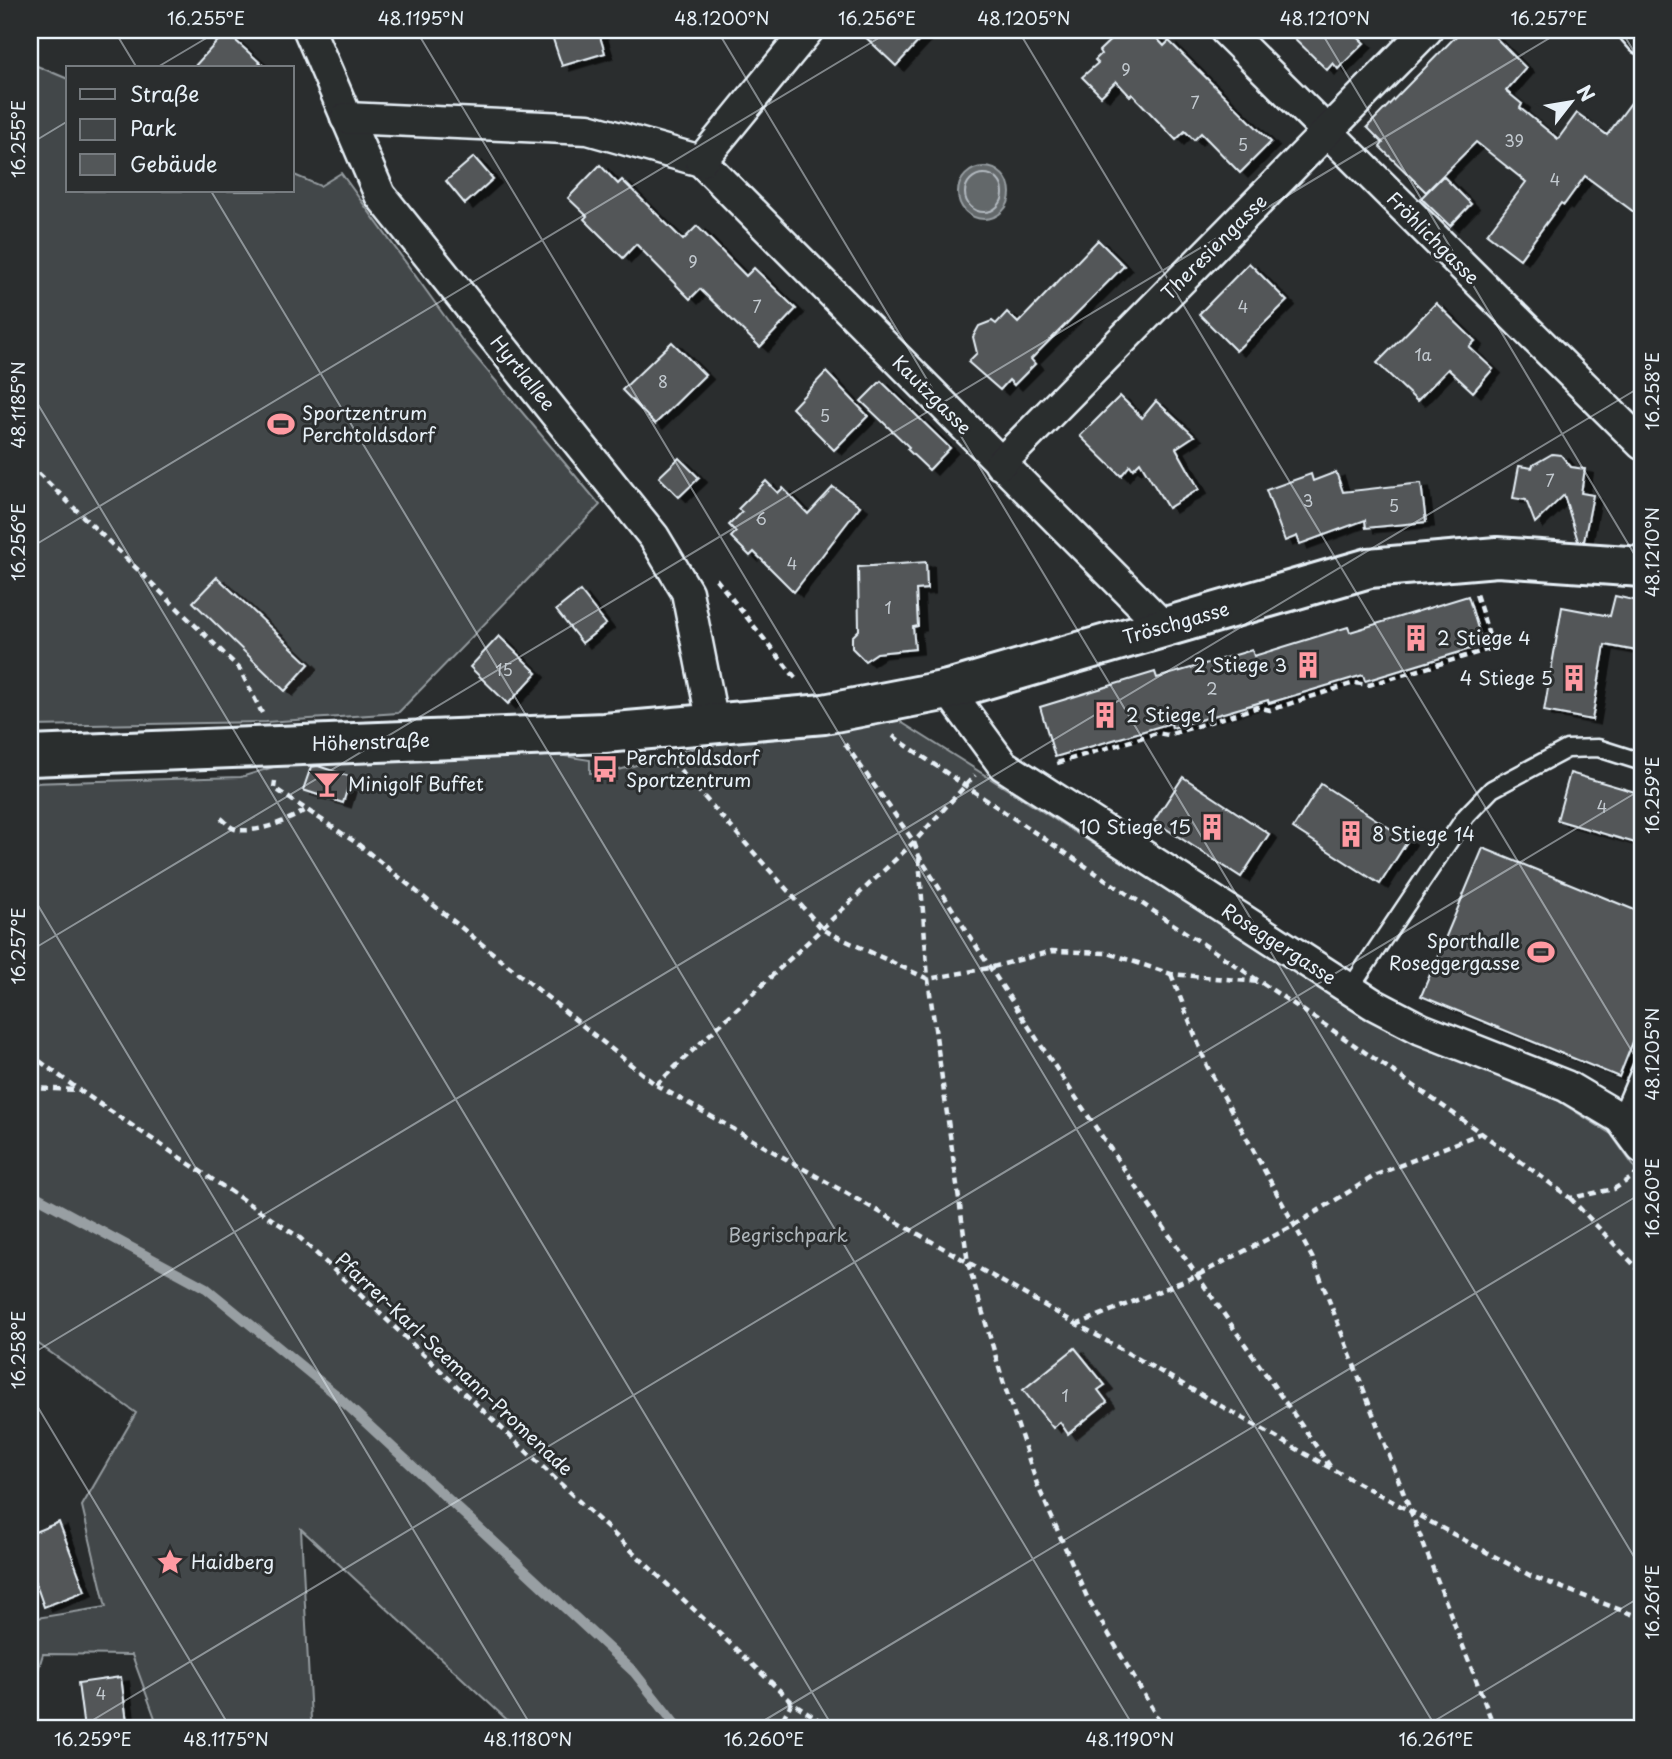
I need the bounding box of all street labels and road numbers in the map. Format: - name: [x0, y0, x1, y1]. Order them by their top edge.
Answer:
- street label: Fröhlichgasse: [1381, 184, 1487, 290]
- street label: Theresiengasse: [1154, 187, 1273, 306]
- street label: Hyrtlallee: [485, 329, 563, 416]
- street label: Kautzgasse: [887, 348, 979, 440]
- street label: Tröschgasse: [1119, 594, 1232, 651]
- street label: Höhenstraße: [312, 725, 430, 757]
- street label: Roseggergasse: [1217, 896, 1342, 991]
- street label: Pfarrer-Karl-Seemann-Promenade: [330, 1245, 580, 1481]

